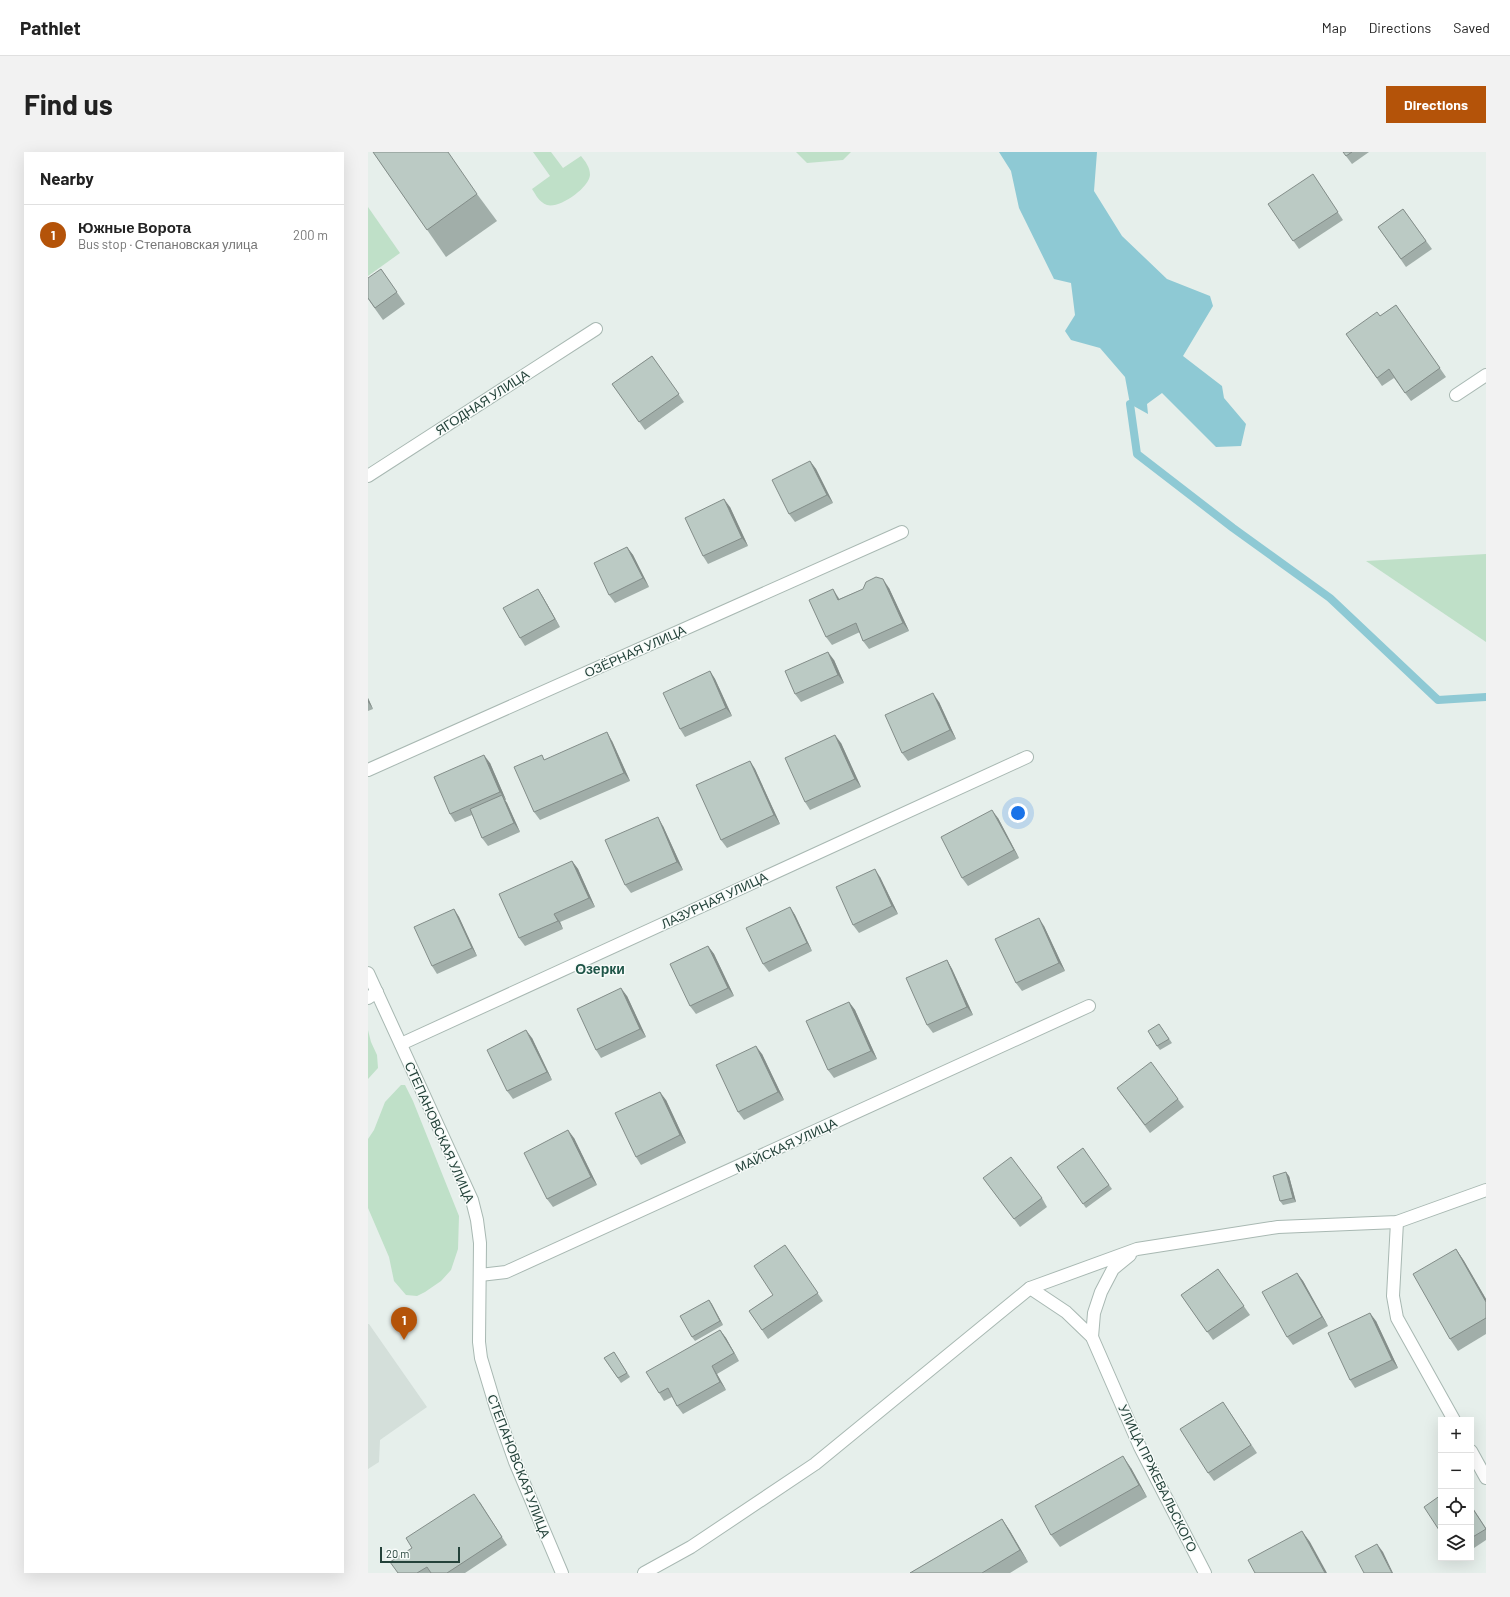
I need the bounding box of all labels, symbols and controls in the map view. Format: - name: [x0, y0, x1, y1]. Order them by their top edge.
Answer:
- text: Pathlet: [20, 16, 81, 39]
- text: Map: [1322, 19, 1347, 36]
- text: Directions: [1369, 19, 1431, 36]
- text: Saved: [1453, 19, 1490, 36]
- button: Directions: [1386, 86, 1486, 123]
- text: Find us: [24, 87, 113, 121]
- text: Nearby: [40, 168, 94, 188]
- text: Южные Ворота: [78, 218, 191, 236]
- text: 1: [51, 227, 55, 243]
- text: 200 m: [293, 227, 328, 243]
- text: Bus stop · Степановская улица: [78, 236, 258, 252]
- street label: ЯГОДНАЯ УЛИЦА: [432, 366, 532, 438]
- street label: ОЗЁРНАЯ УЛИЦА: [582, 621, 688, 681]
- your location: [1008, 803, 1028, 823]
- street label: ЛАЗУРНАЯ УЛИЦА: [658, 868, 770, 932]
- district label: Озерки: [575, 960, 625, 977]
- street label: СТЕПАНОВСКАЯ УЛИЦА: [402, 1059, 479, 1205]
- street label: МАЙСКАЯ УЛИЦА: [733, 1114, 840, 1176]
- pin: 1: [391, 1307, 417, 1340]
- street label: СТЕПАНОВСКАЯ УЛИЦА: [484, 1392, 554, 1541]
- street label: УЛИЦА ПРЖЕВАЛЬСКОГО: [1115, 1401, 1201, 1555]
- map controls: [1438, 1417, 1474, 1561]
- button: +: [1438, 1417, 1474, 1453]
- button: −: [1438, 1453, 1474, 1489]
- button: locate: [1438, 1489, 1474, 1525]
- button: layers: [1438, 1525, 1474, 1561]
- scale bar: [380, 1545, 460, 1564]
- text: 20 m: [386, 1547, 409, 1560]

